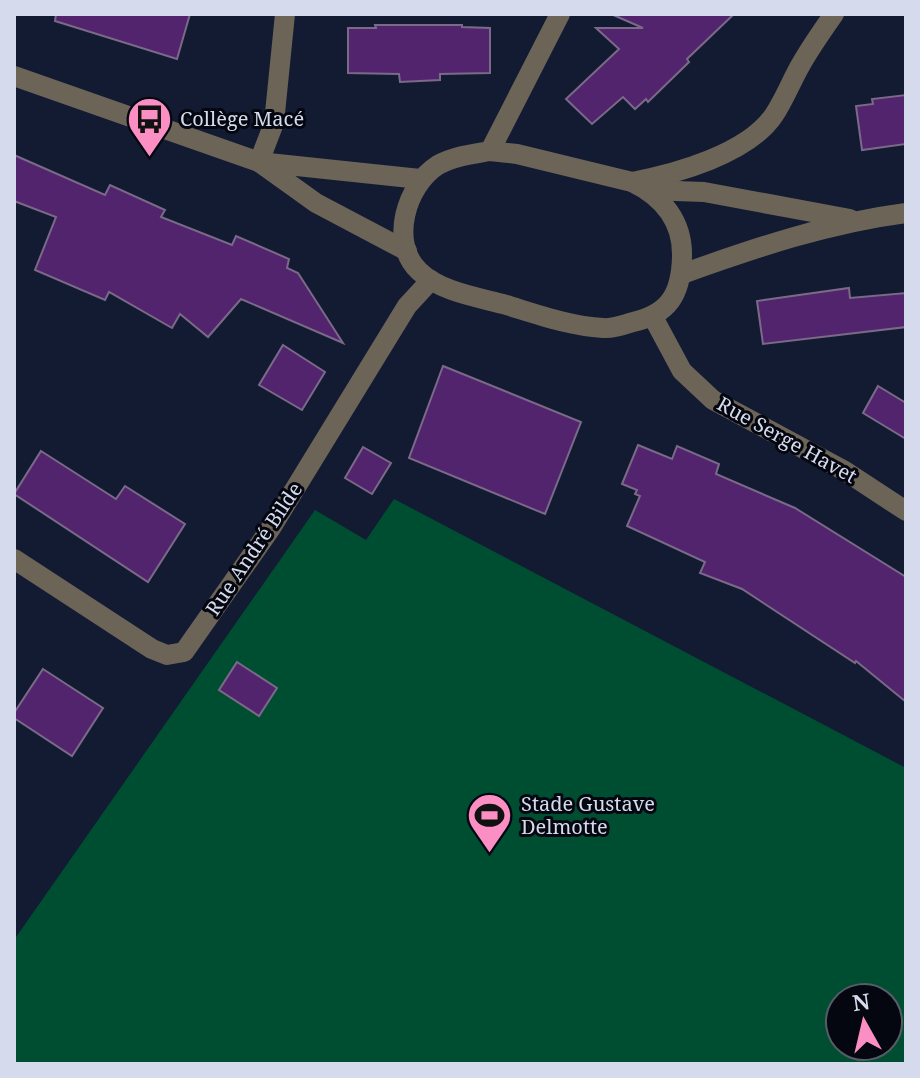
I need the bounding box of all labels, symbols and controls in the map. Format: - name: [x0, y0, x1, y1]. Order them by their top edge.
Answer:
- bus stop icon: Collège Macé: [125, 95, 173, 158]
- place label: Collège Macé: [180, 105, 304, 132]
- street label: Rue Serge Havet: [713, 390, 862, 489]
- street label: Rue André Bilde: [199, 477, 308, 621]
- place label: Stade Gustave Delmotte: [521, 790, 655, 840]
- sports icon: Stade Gustave Delmotte: [466, 791, 514, 854]
- north arrow: [824, 982, 904, 1062]
- text: N: [850, 985, 872, 1017]

